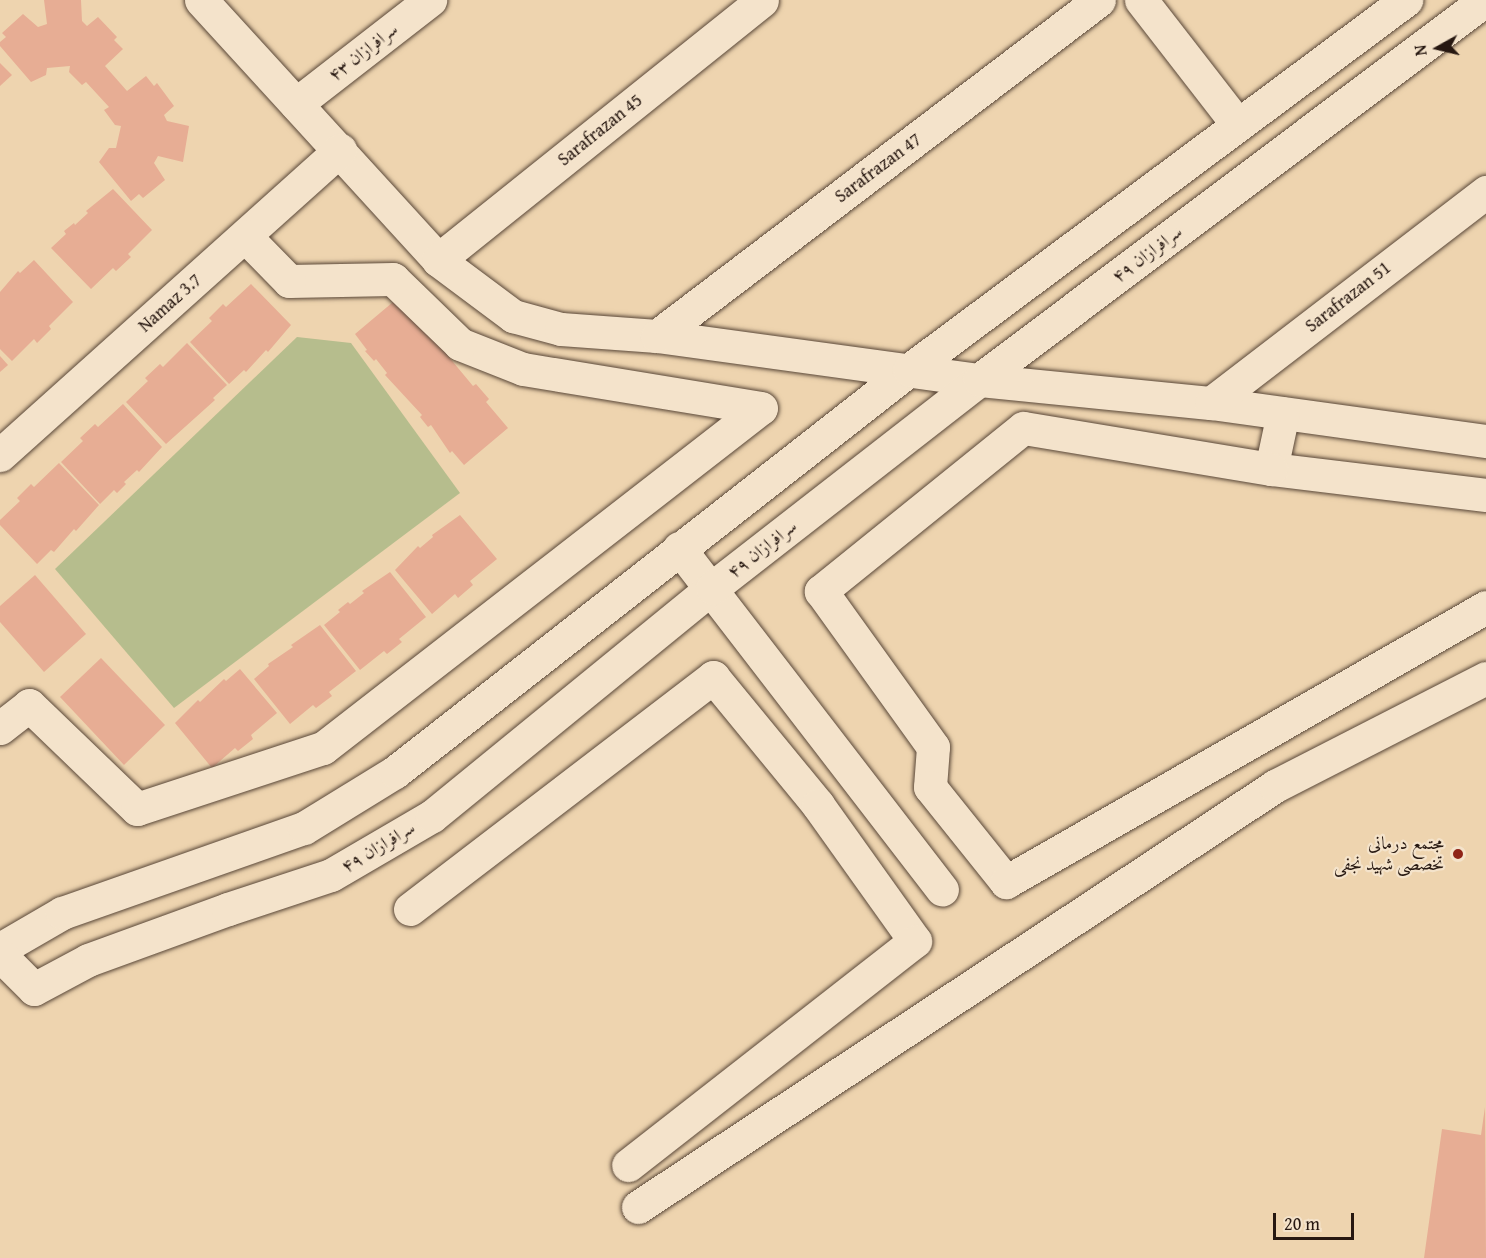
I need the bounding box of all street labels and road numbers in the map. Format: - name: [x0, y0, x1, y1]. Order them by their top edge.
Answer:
- street label: سرافرازان ۴۳: [324, 18, 402, 86]
- street label: Sarafrazan 45: [553, 89, 647, 171]
- street label: Sarafrazan 47: [831, 129, 925, 207]
- street label: سرافرازان ۴۹: [1108, 221, 1186, 287]
- street label: Sarafrazan 51: [1301, 257, 1395, 337]
- street label: Namaz 3.7: [134, 269, 206, 337]
- street label: سرافرازان ۴۹: [723, 515, 801, 583]
- street label: سرافرازان ۴۹: [337, 817, 419, 877]

